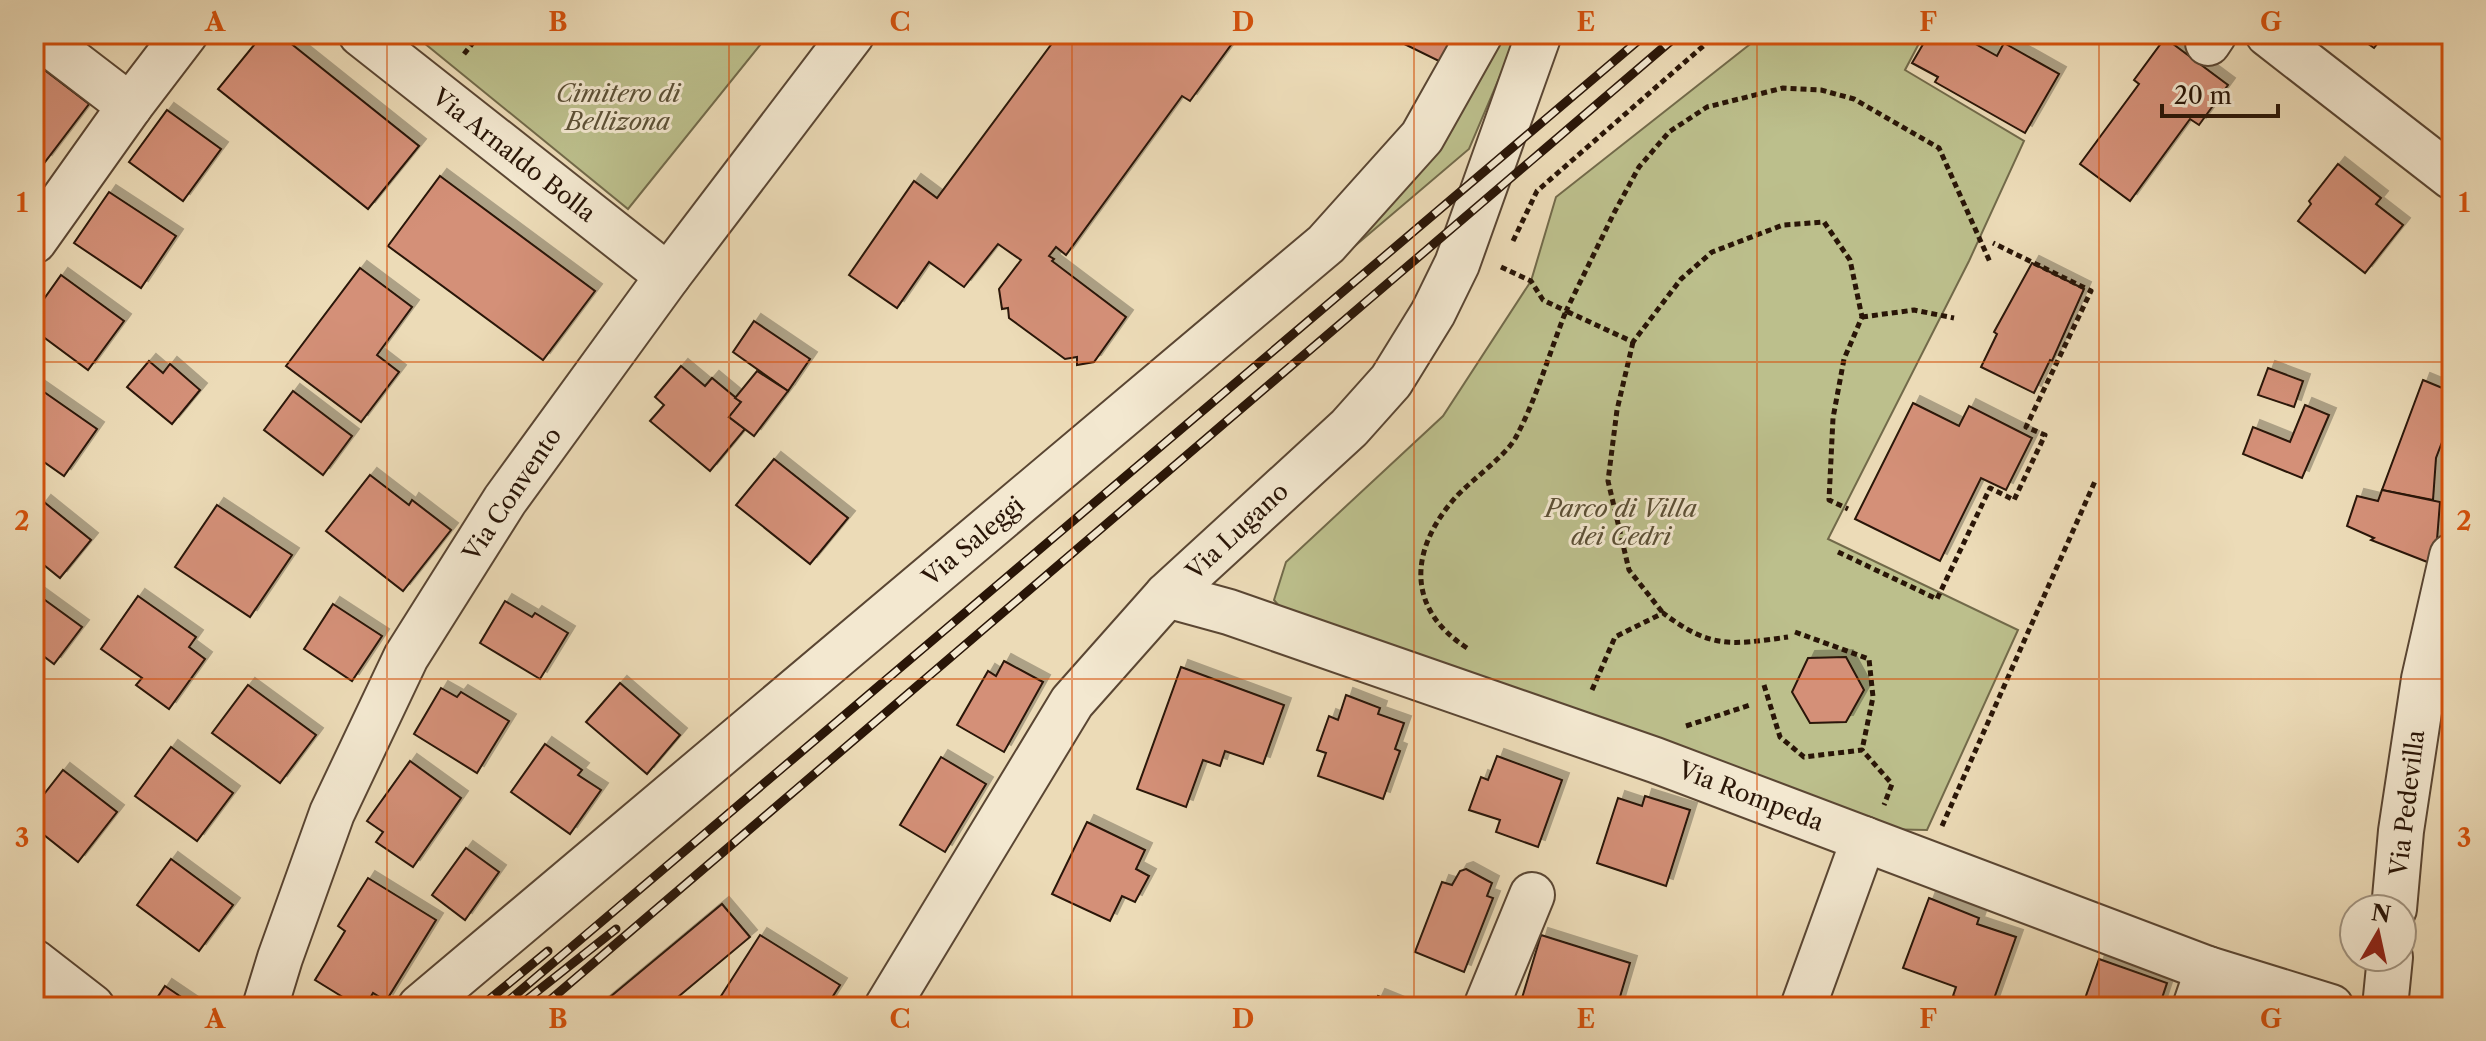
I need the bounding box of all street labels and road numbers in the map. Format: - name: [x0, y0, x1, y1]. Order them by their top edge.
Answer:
- street label: Via Arnaldo Bolla: [426, 82, 602, 228]
- street label: Via Convento: [456, 422, 567, 567]
- street label: Via Lugano: [1179, 476, 1294, 586]
- street label: Via Saleggi: [916, 490, 1030, 592]
- street label: Via Pedevilla: [2384, 728, 2430, 879]
- street label: Via Rompeda: [1673, 755, 1828, 837]

